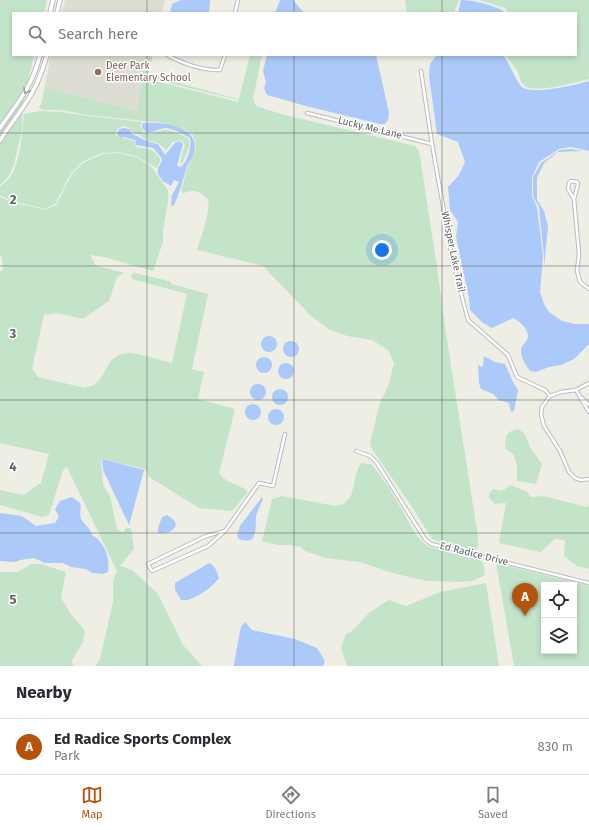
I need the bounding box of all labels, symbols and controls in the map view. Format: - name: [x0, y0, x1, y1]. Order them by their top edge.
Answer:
- search box: [12, 12, 577, 56]
- icon: search: [26, 23, 48, 45]
- text: Search here: [58, 25, 138, 43]
- place label: Deer Park Elementary School: [106, 60, 191, 84]
- marker: Deer Park Elementary School: [93, 67, 103, 77]
- one-way arrow: [23, 87, 30, 94]
- street label: Lucky Me Lane: [337, 114, 403, 142]
- text: 2: [10, 192, 17, 207]
- street label: Whisper Lake Trail: [439, 210, 467, 294]
- your location: [372, 240, 392, 260]
- text: 3: [9, 326, 17, 341]
- text: 4: [9, 459, 17, 474]
- street label: Ed Radice Drive: [439, 540, 509, 568]
- map controls: [541, 582, 577, 654]
- button: locate: [541, 582, 577, 618]
- pin: A: [512, 583, 538, 616]
- text: 5: [10, 592, 17, 607]
- button: layers: [541, 618, 577, 654]
- text: Nearby: [16, 682, 71, 703]
- text: Ed Radice Sports Complex: [54, 730, 231, 748]
- text: A: [25, 739, 33, 754]
- text: 830 m: [538, 739, 573, 754]
- text: Park: [54, 748, 80, 763]
- tab: Map: [81, 784, 103, 821]
- tab: Directions: [265, 784, 316, 821]
- tab: Saved: [478, 784, 508, 821]

